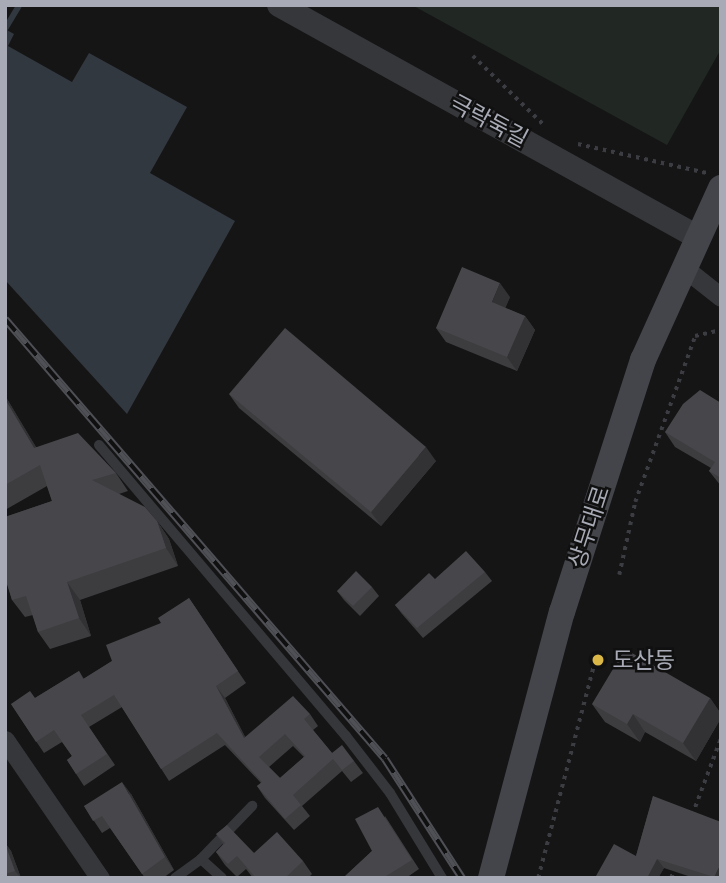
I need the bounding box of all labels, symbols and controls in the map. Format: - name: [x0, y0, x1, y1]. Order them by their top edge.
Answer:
- street label: 극락둑길: [445, 89, 533, 153]
- street label: 상무대로: [563, 482, 615, 572]
- place label: 도산동: [612, 646, 675, 674]
- marker: 도산동: [590, 652, 606, 668]

